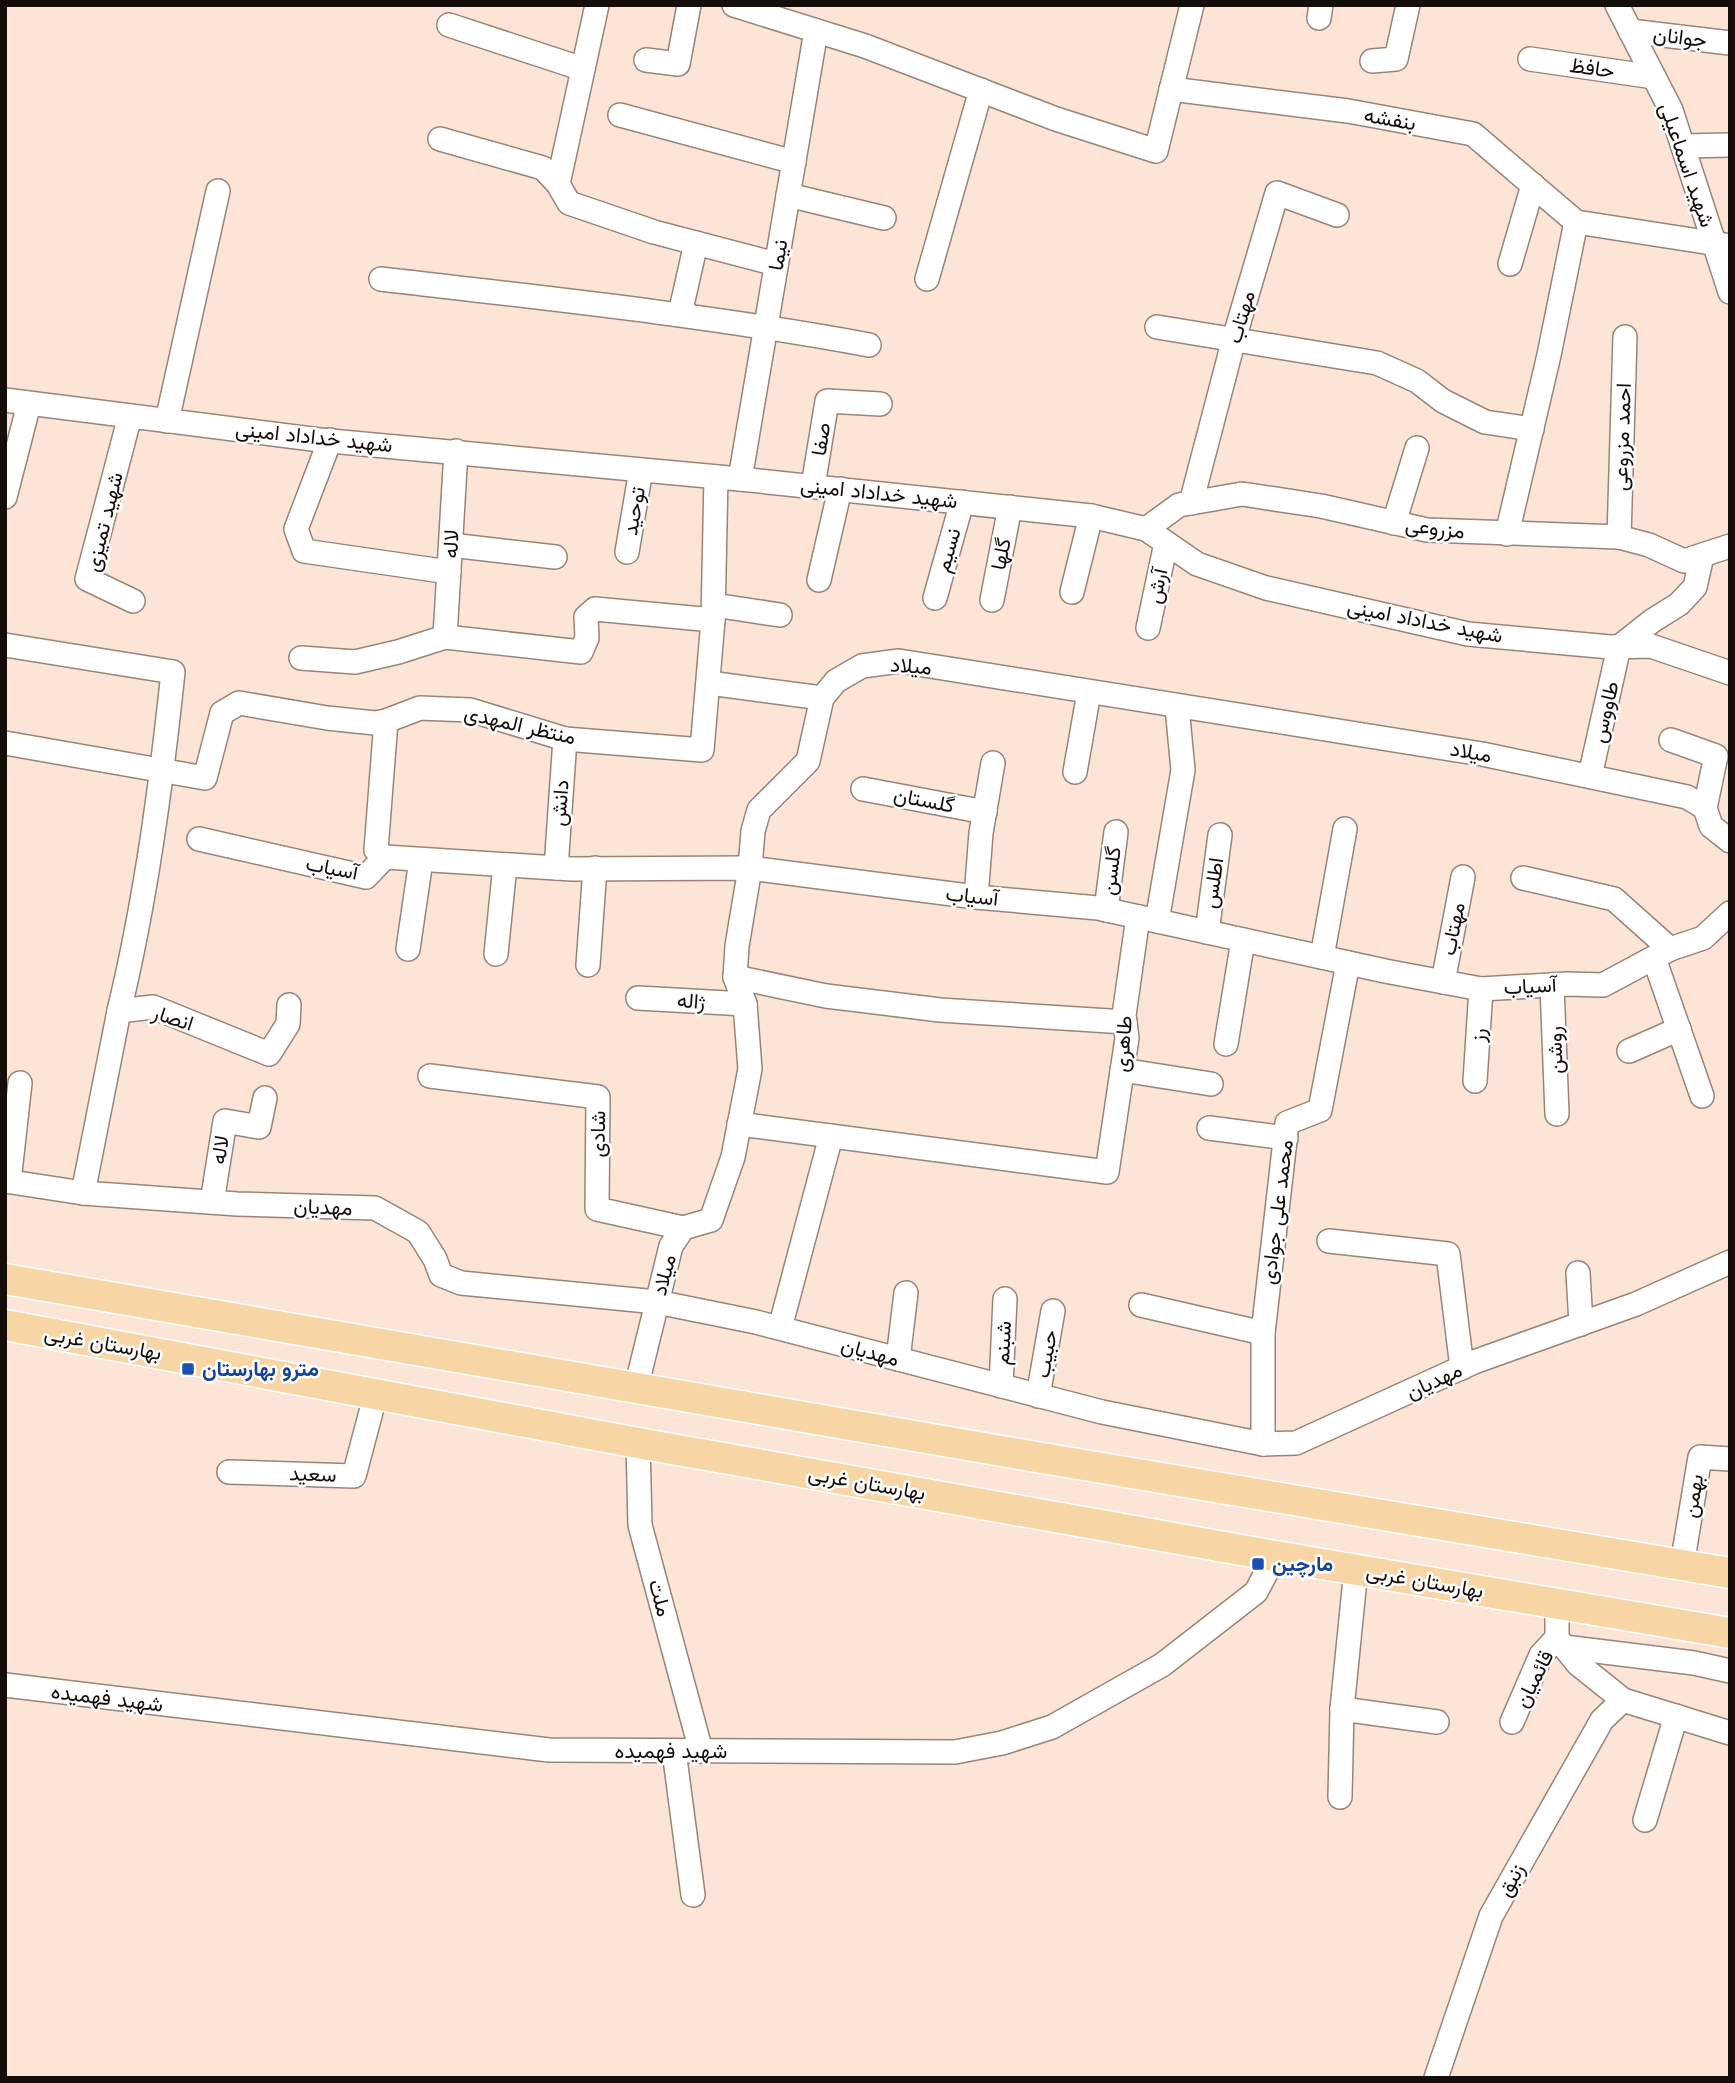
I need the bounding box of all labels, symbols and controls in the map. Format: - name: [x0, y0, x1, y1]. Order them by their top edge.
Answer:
- street label: جوانان: [1651, 19, 1709, 55]
- street label: حافظ: [1568, 50, 1616, 86]
- street label: شهید اسماعیلی: [1652, 99, 1722, 231]
- street label: بنفشه: [1362, 100, 1418, 138]
- street label: نیما: [761, 237, 795, 273]
- street label: مهتاب: [1219, 287, 1263, 347]
- street label: احمد مزروعی: [1605, 382, 1639, 492]
- street label: شهید خداداد امینی: [234, 414, 394, 460]
- street label: صفا: [804, 420, 838, 458]
- street label: شهید تمیزی: [77, 469, 131, 575]
- street label: شهید خداداد امینی: [799, 470, 959, 516]
- street label: توحید: [615, 484, 653, 538]
- street label: مزروعی: [1404, 509, 1466, 547]
- street label: نسیم: [927, 524, 969, 576]
- street label: لاله: [435, 529, 467, 559]
- street label: گلها: [983, 535, 1019, 573]
- street label: آرش: [1139, 564, 1176, 606]
- street label: شهید خداداد امینی: [1345, 591, 1505, 651]
- street label: میلاد: [889, 650, 933, 682]
- street label: طاووس: [1583, 678, 1627, 746]
- street label: منتظر المهدی: [461, 698, 579, 752]
- street label: میلاد: [1448, 734, 1494, 770]
- street label: دانش: [543, 779, 577, 827]
- street label: گلستان: [891, 779, 957, 821]
- street label: گلسن: [1093, 845, 1129, 897]
- street label: آسیاب: [303, 848, 363, 888]
- street label: اطلس: [1195, 856, 1231, 910]
- street label: آسیاب: [944, 878, 1002, 914]
- street label: مهتاب: [1433, 900, 1473, 958]
- street label: آسیاب: [1503, 970, 1559, 1002]
- street label: ژاله: [676, 985, 707, 1017]
- street label: انصار: [148, 997, 197, 1039]
- street label: طاهری: [1106, 1015, 1140, 1073]
- street label: روشن: [1539, 1026, 1571, 1074]
- street label: رز: [1462, 1027, 1493, 1044]
- street label: شادی: [583, 1110, 613, 1158]
- street label: لاله: [203, 1133, 237, 1167]
- street label: محمد علی جوادی: [1253, 1138, 1301, 1286]
- street label: مهدیان: [293, 1191, 353, 1223]
- street label: میلاد: [644, 1251, 684, 1299]
- street label: بهارستان غربی: [42, 1318, 164, 1368]
- street label: شبنم: [987, 1320, 1019, 1366]
- street label: حبیب: [1027, 1328, 1065, 1380]
- street label: مهدیان: [838, 1330, 902, 1374]
- place label: مترو بهارستان: [202, 1354, 319, 1384]
- street label: مهدیان: [1401, 1355, 1467, 1407]
- marker: مترو بهارستان: [180, 1361, 196, 1377]
- street label: سعید: [289, 1458, 337, 1490]
- street label: بهارستان غربی: [806, 1458, 928, 1508]
- street label: بهمن: [1675, 1472, 1711, 1520]
- place label: مارچین: [1272, 1549, 1333, 1579]
- marker: مارچین: [1250, 1556, 1266, 1572]
- street label: بهارستان غربی: [1364, 1556, 1486, 1606]
- street label: ملت: [641, 1576, 679, 1620]
- street label: قائمیان: [1507, 1645, 1561, 1713]
- street label: شهید فهمیده: [49, 1676, 165, 1720]
- street label: شهید فهمیده: [615, 1736, 727, 1766]
- street label: زنبق: [1490, 1858, 1532, 1902]

